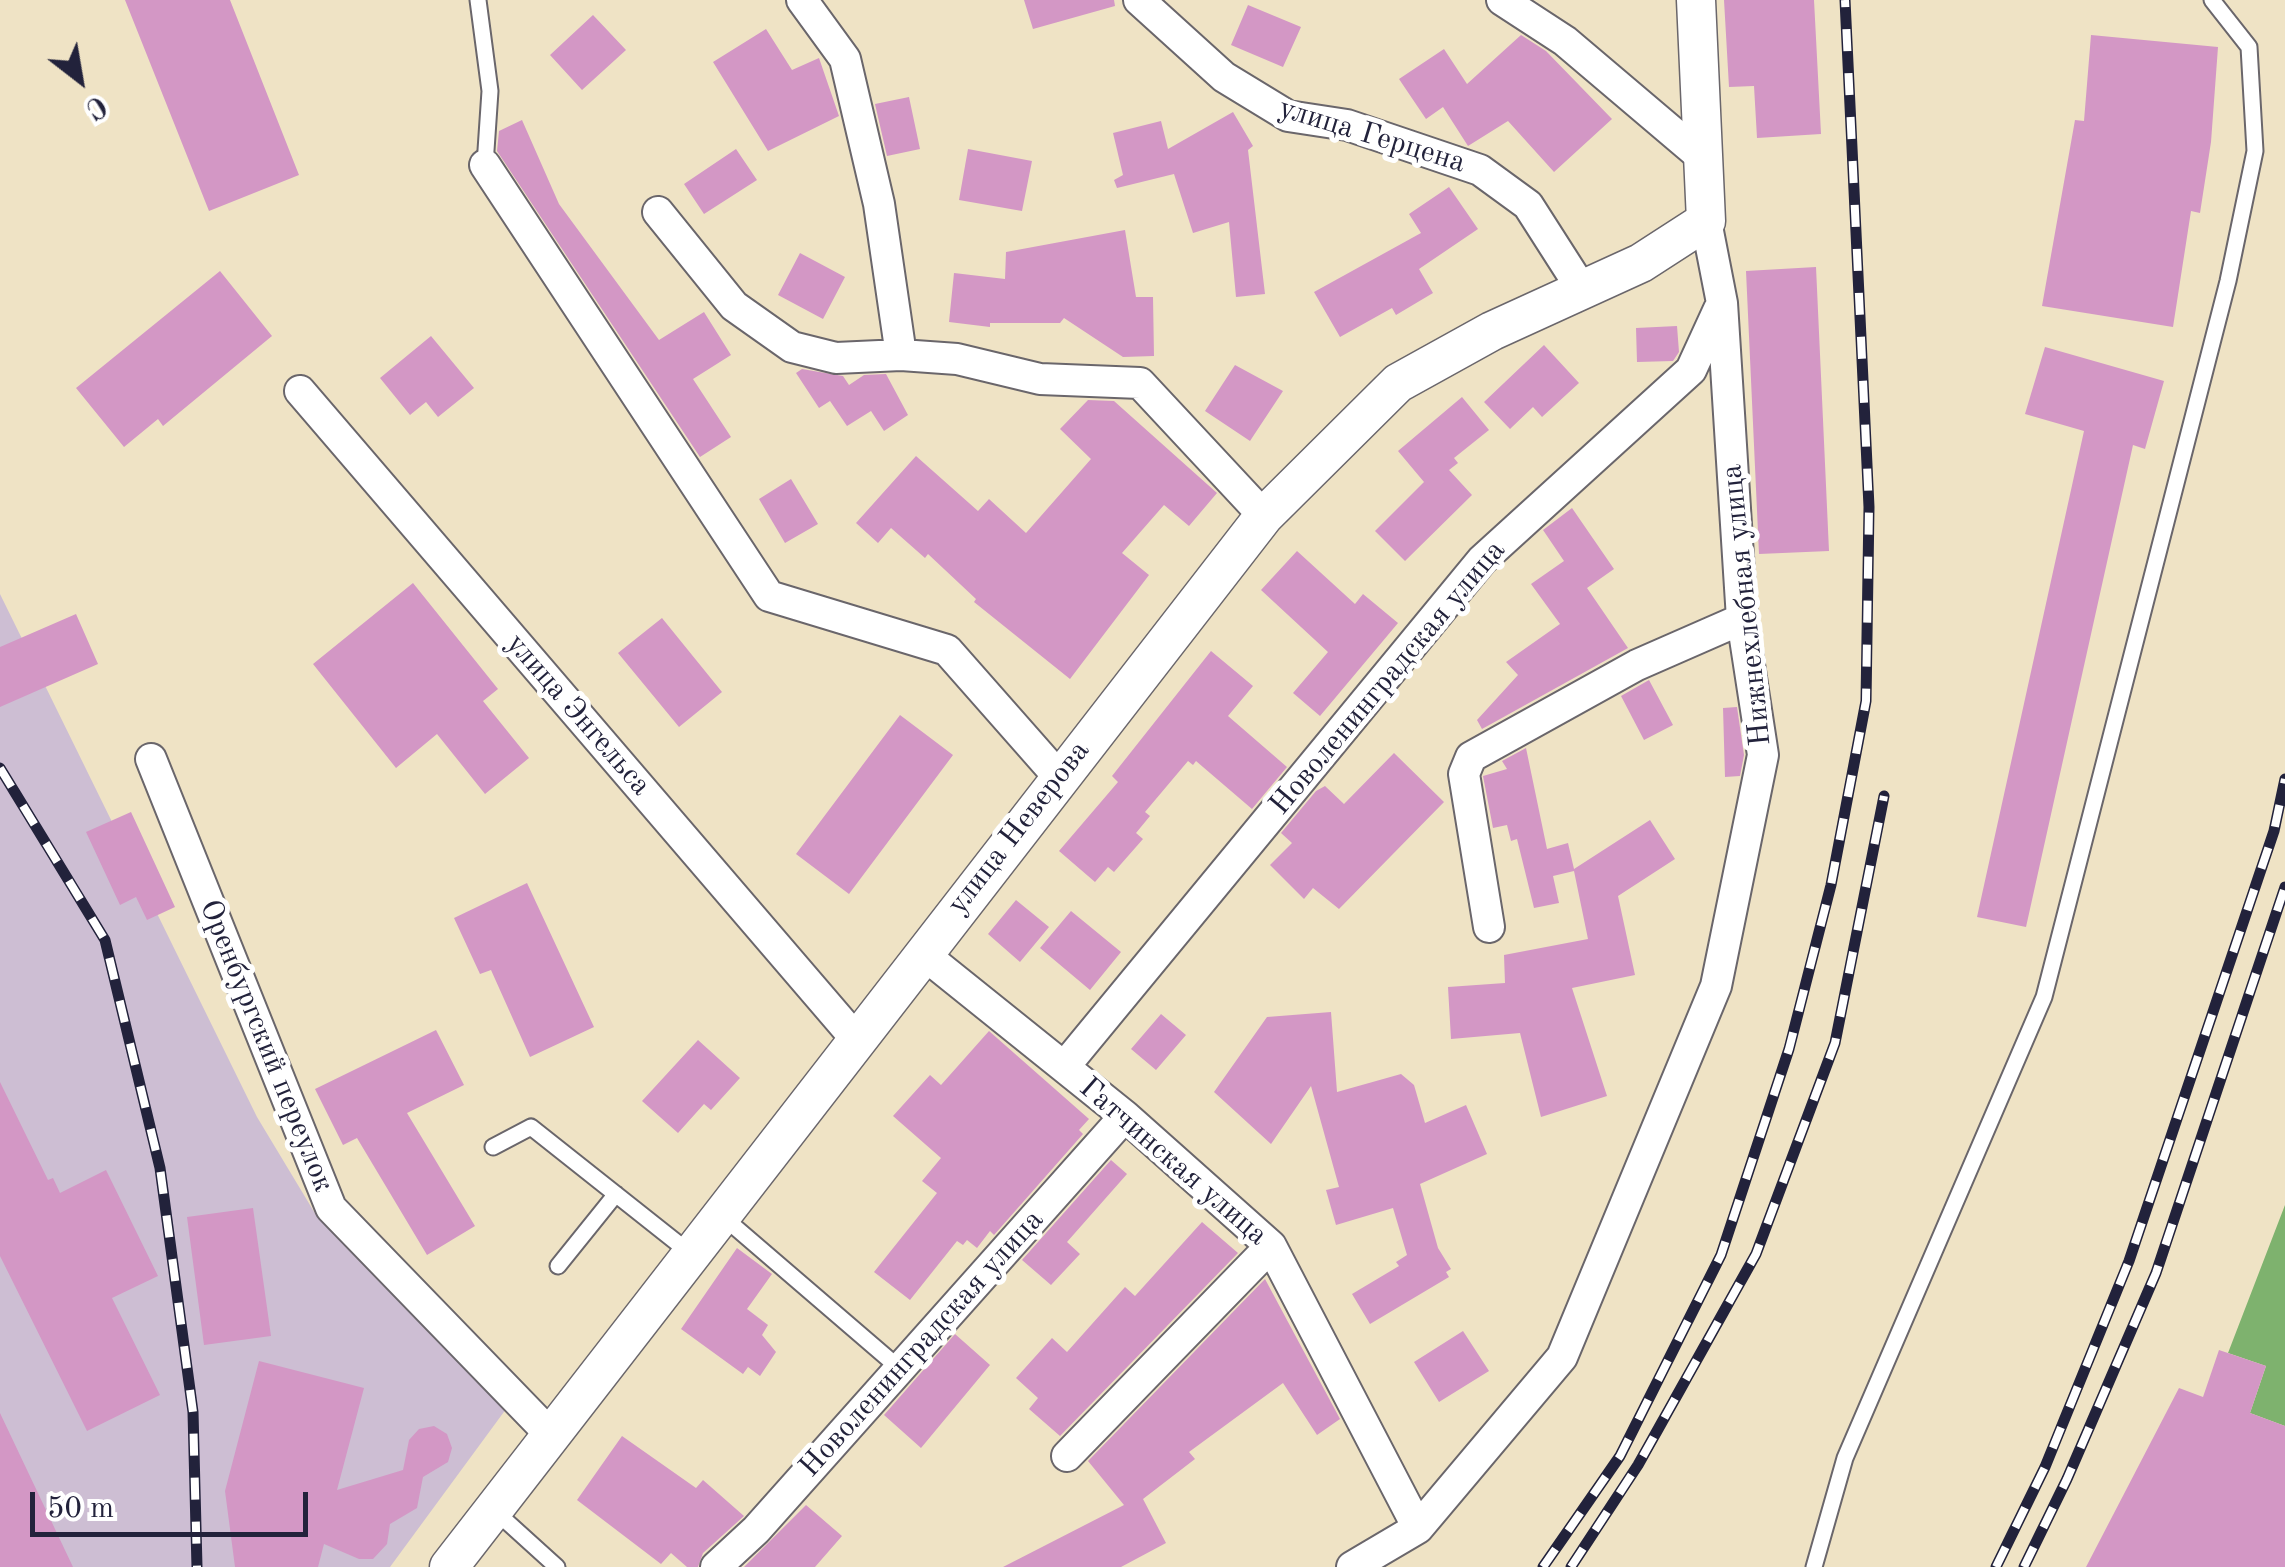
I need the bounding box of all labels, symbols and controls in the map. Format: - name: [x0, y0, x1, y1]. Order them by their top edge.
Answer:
- north arrow: [30, 30, 130, 130]
- text: С: [80, 89, 111, 122]
- street label: улица Герцена: [1274, 91, 1470, 181]
- street label: Нижнехлебная улица: [1714, 462, 1780, 748]
- street label: Новоленинградская улица: [1263, 533, 1513, 823]
- street label: улица Энгельса: [498, 627, 658, 803]
- street label: улица Неверова: [940, 734, 1098, 922]
- street label: Оренбургский переулок: [191, 894, 341, 1198]
- street label: Гатчинская улица: [1071, 1070, 1275, 1254]
- street label: Новоленинградская улица: [792, 1203, 1052, 1485]
- scale bar: [35, 1472, 312, 1534]
- text: 50 m: [47, 1494, 114, 1524]

